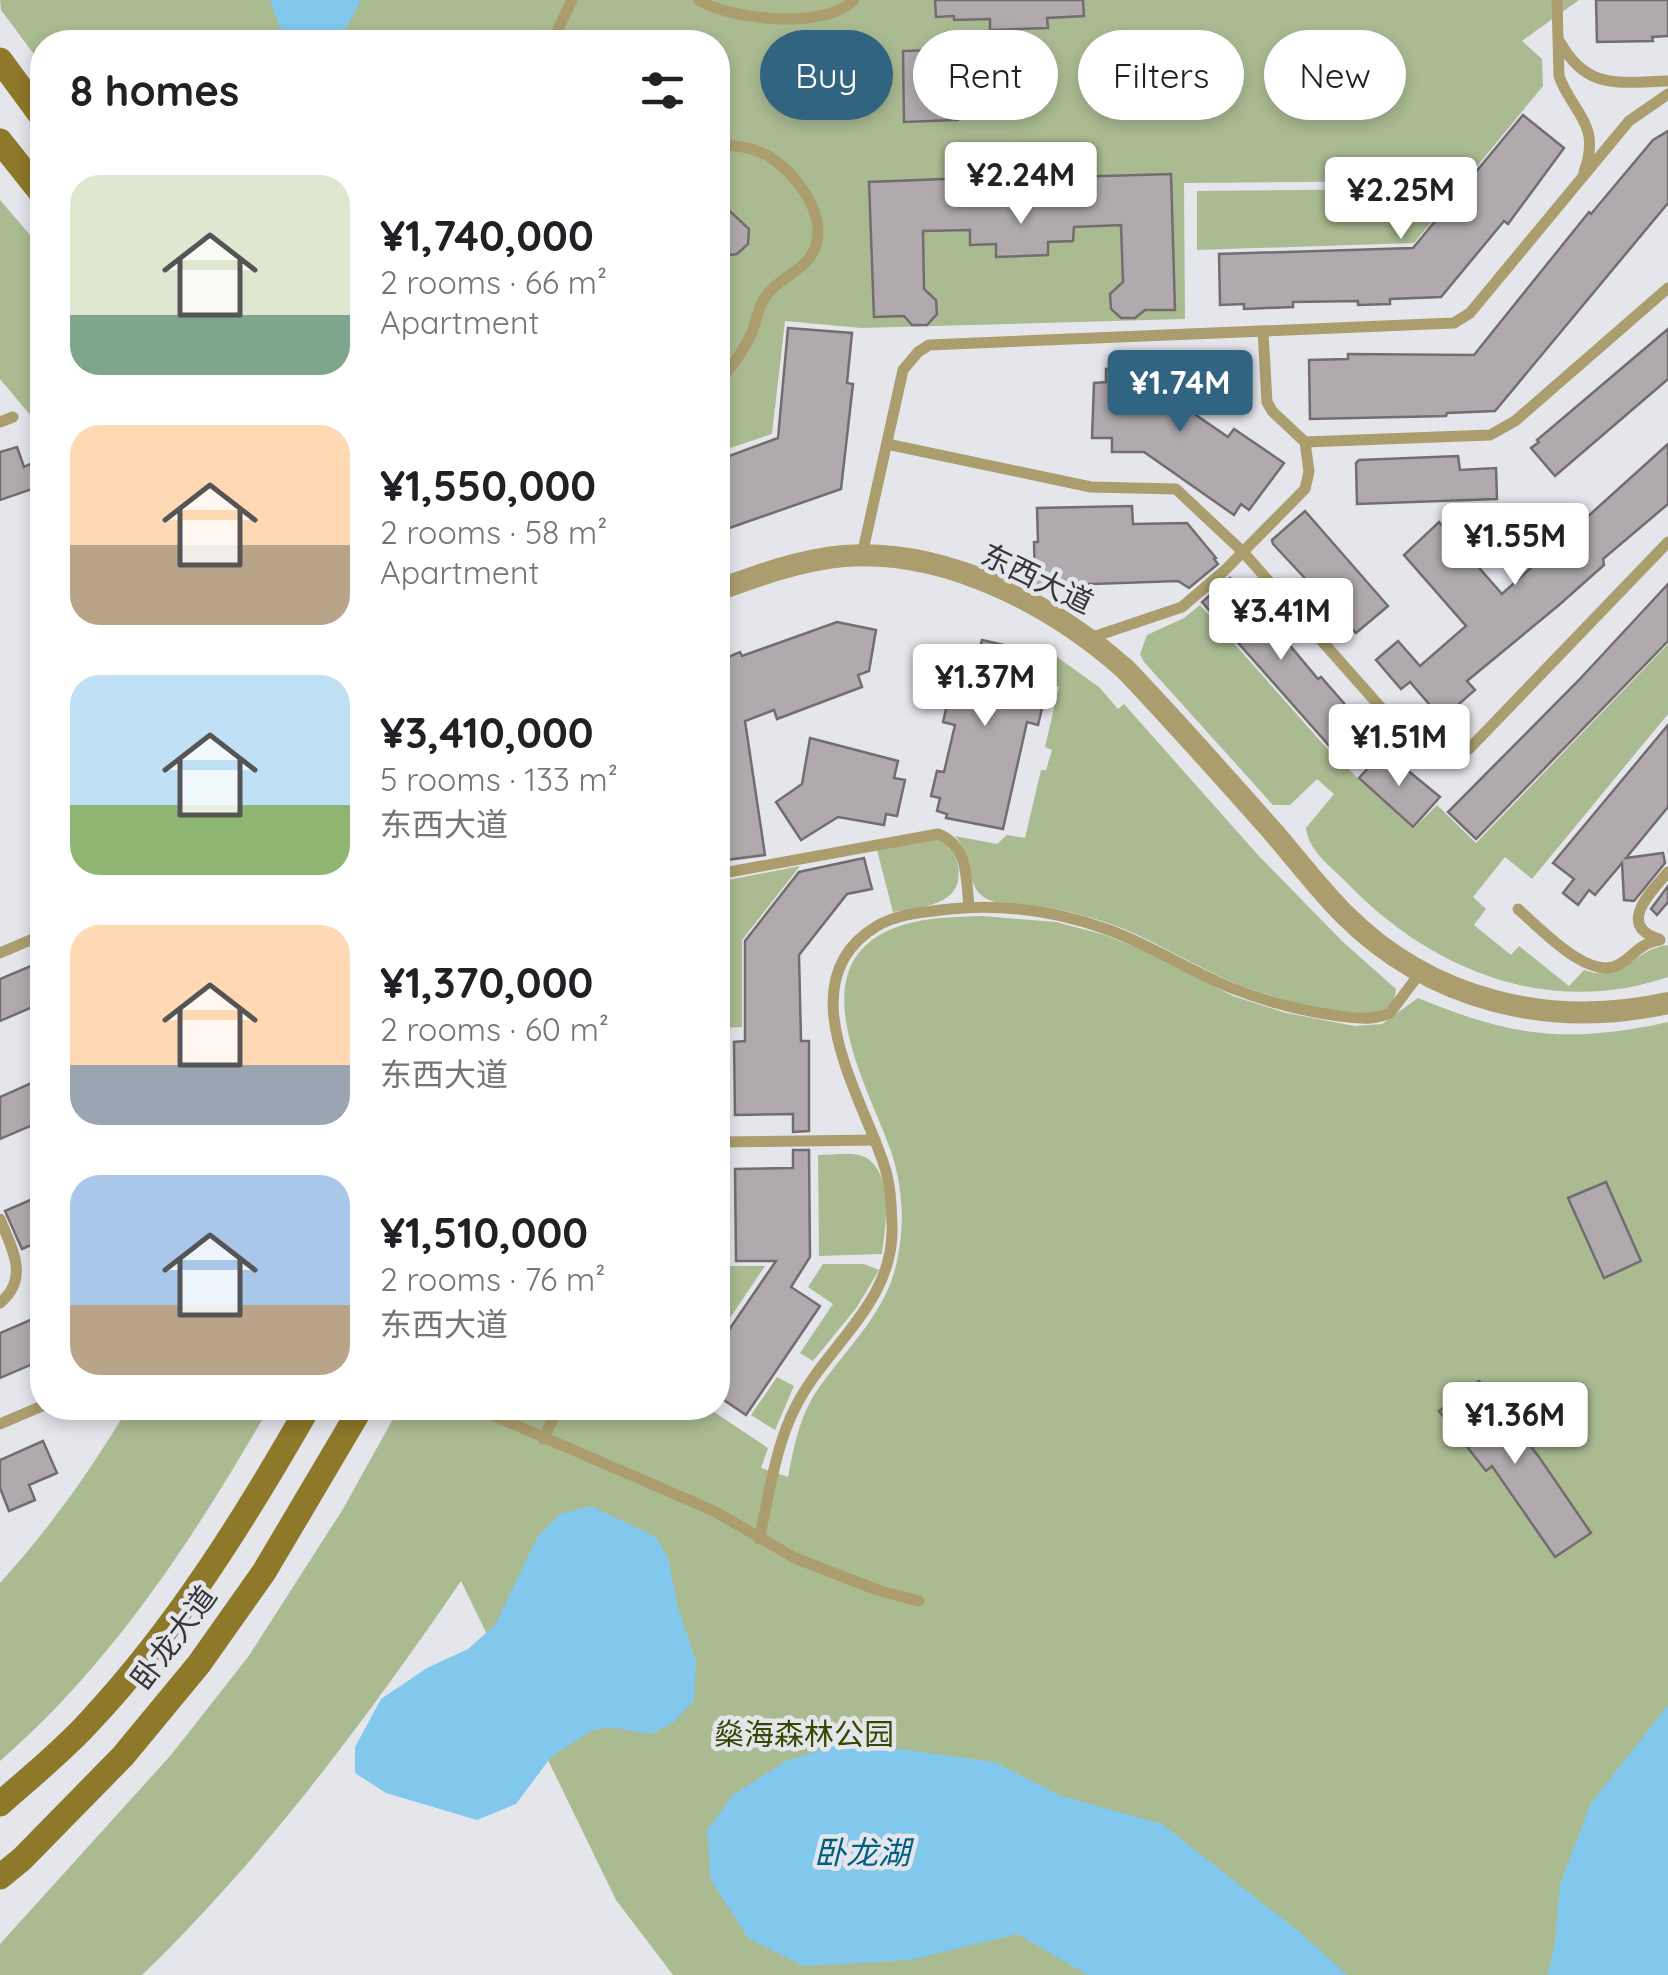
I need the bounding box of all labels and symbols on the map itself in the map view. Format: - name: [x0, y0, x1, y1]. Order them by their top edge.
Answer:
- pin: ¥2.24M: [940, 142, 1102, 227]
- pin: ¥2.25M: [1320, 157, 1482, 242]
- pin: ¥1.74M: [1099, 350, 1261, 435]
- pin: ¥1.55M: [1434, 503, 1596, 588]
- street label: 东西大道: [975, 535, 1100, 621]
- pin: ¥3.41M: [1200, 578, 1362, 663]
- pin: ¥1.37M: [904, 644, 1066, 729]
- pin: ¥1.51M: [1318, 704, 1480, 789]
- pin: ¥1.36M: [1434, 1382, 1596, 1467]
- street label: 卧龙大道: [122, 1578, 224, 1697]
- park label: 燊海森林公园: [714, 1715, 894, 1753]
- water label: 卧龙湖: [814, 1832, 915, 1872]

